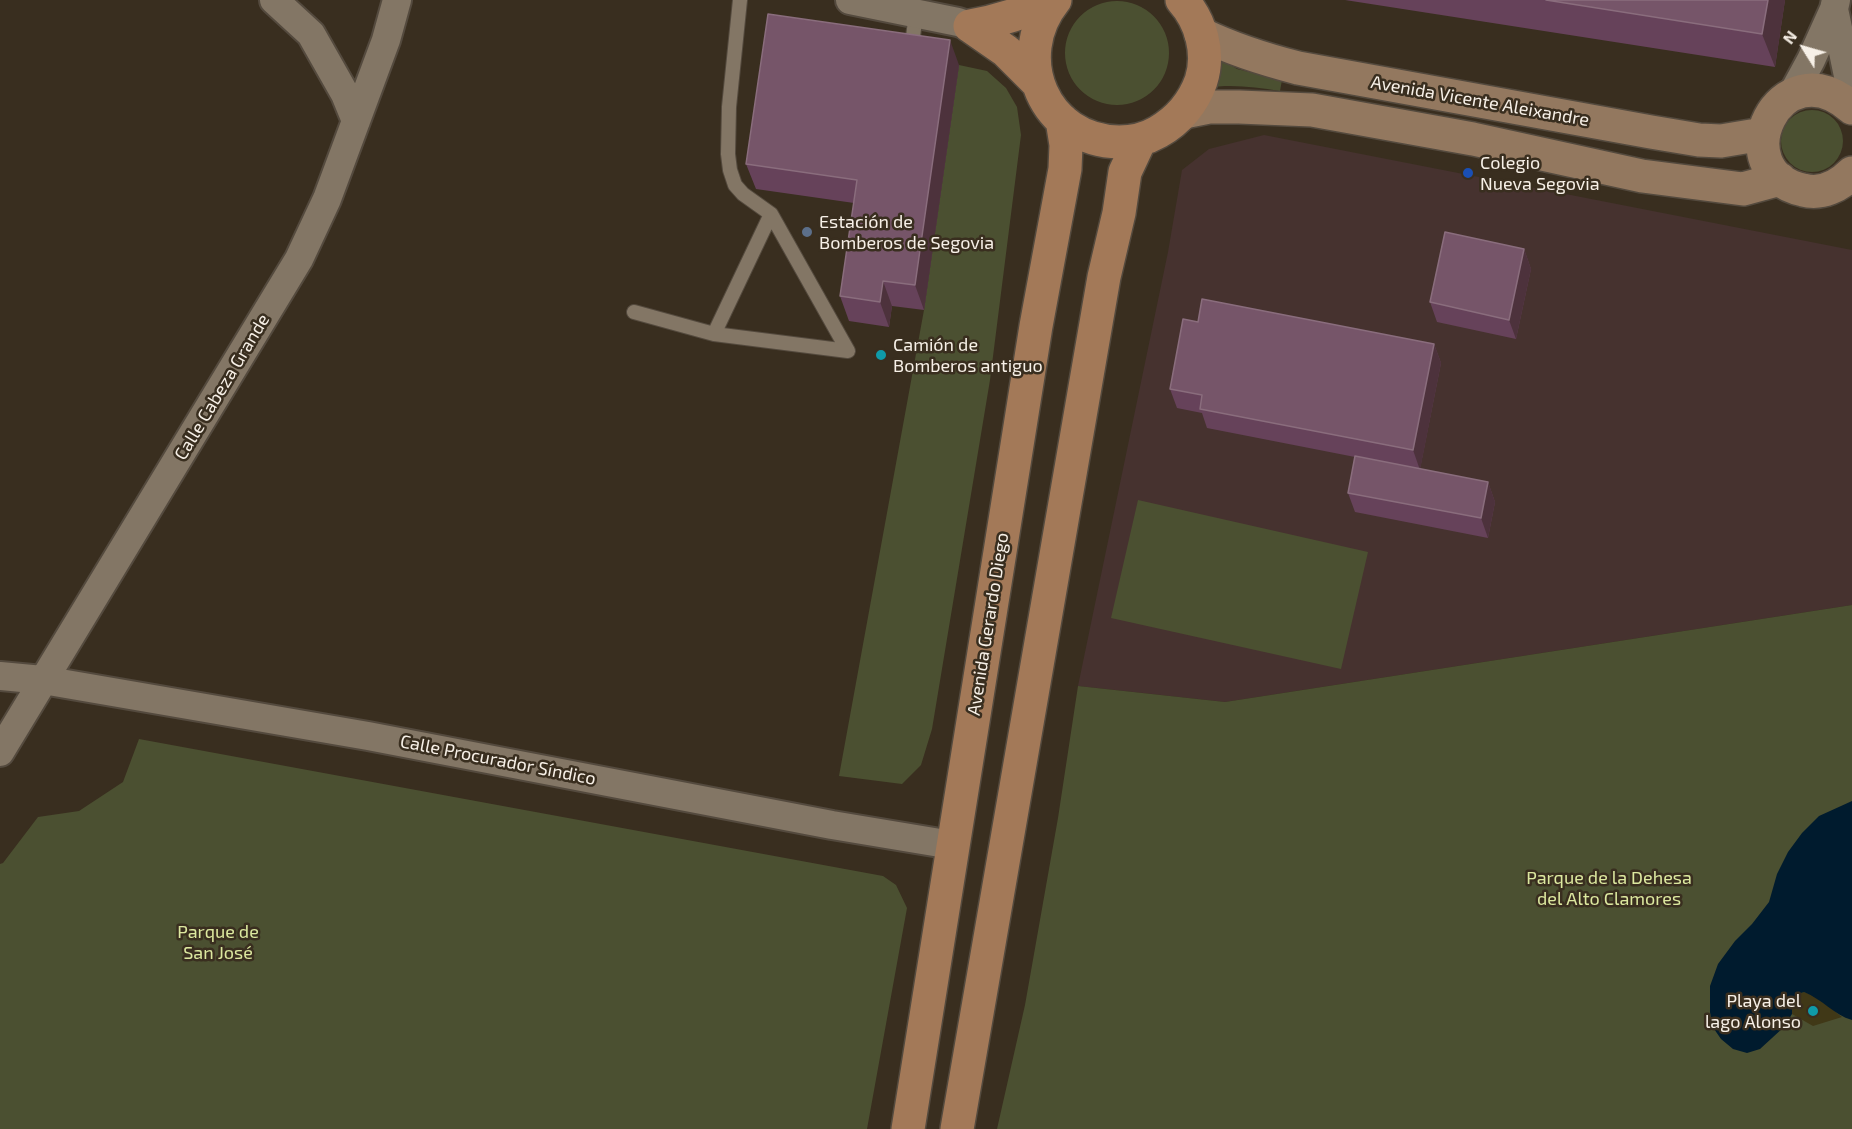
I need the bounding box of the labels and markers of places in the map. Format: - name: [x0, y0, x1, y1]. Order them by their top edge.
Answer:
- place label: Colegio Nueva Segovia: [1480, 152, 1600, 195]
- marker: Colegio Nueva Segovia: [1461, 166, 1475, 180]
- place label: Estación de Bomberos de Segovia: [819, 211, 994, 254]
- marker: Estación de Bomberos de Segovia: [800, 225, 814, 239]
- place label: Camión de Bomberos antiguo: [893, 334, 1043, 376]
- marker: Camión de Bomberos antiguo: [874, 348, 888, 362]
- place label: Playa del lago Alonso: [1705, 990, 1801, 1032]
- marker: Playa del lago Alonso: [1806, 1004, 1820, 1018]

